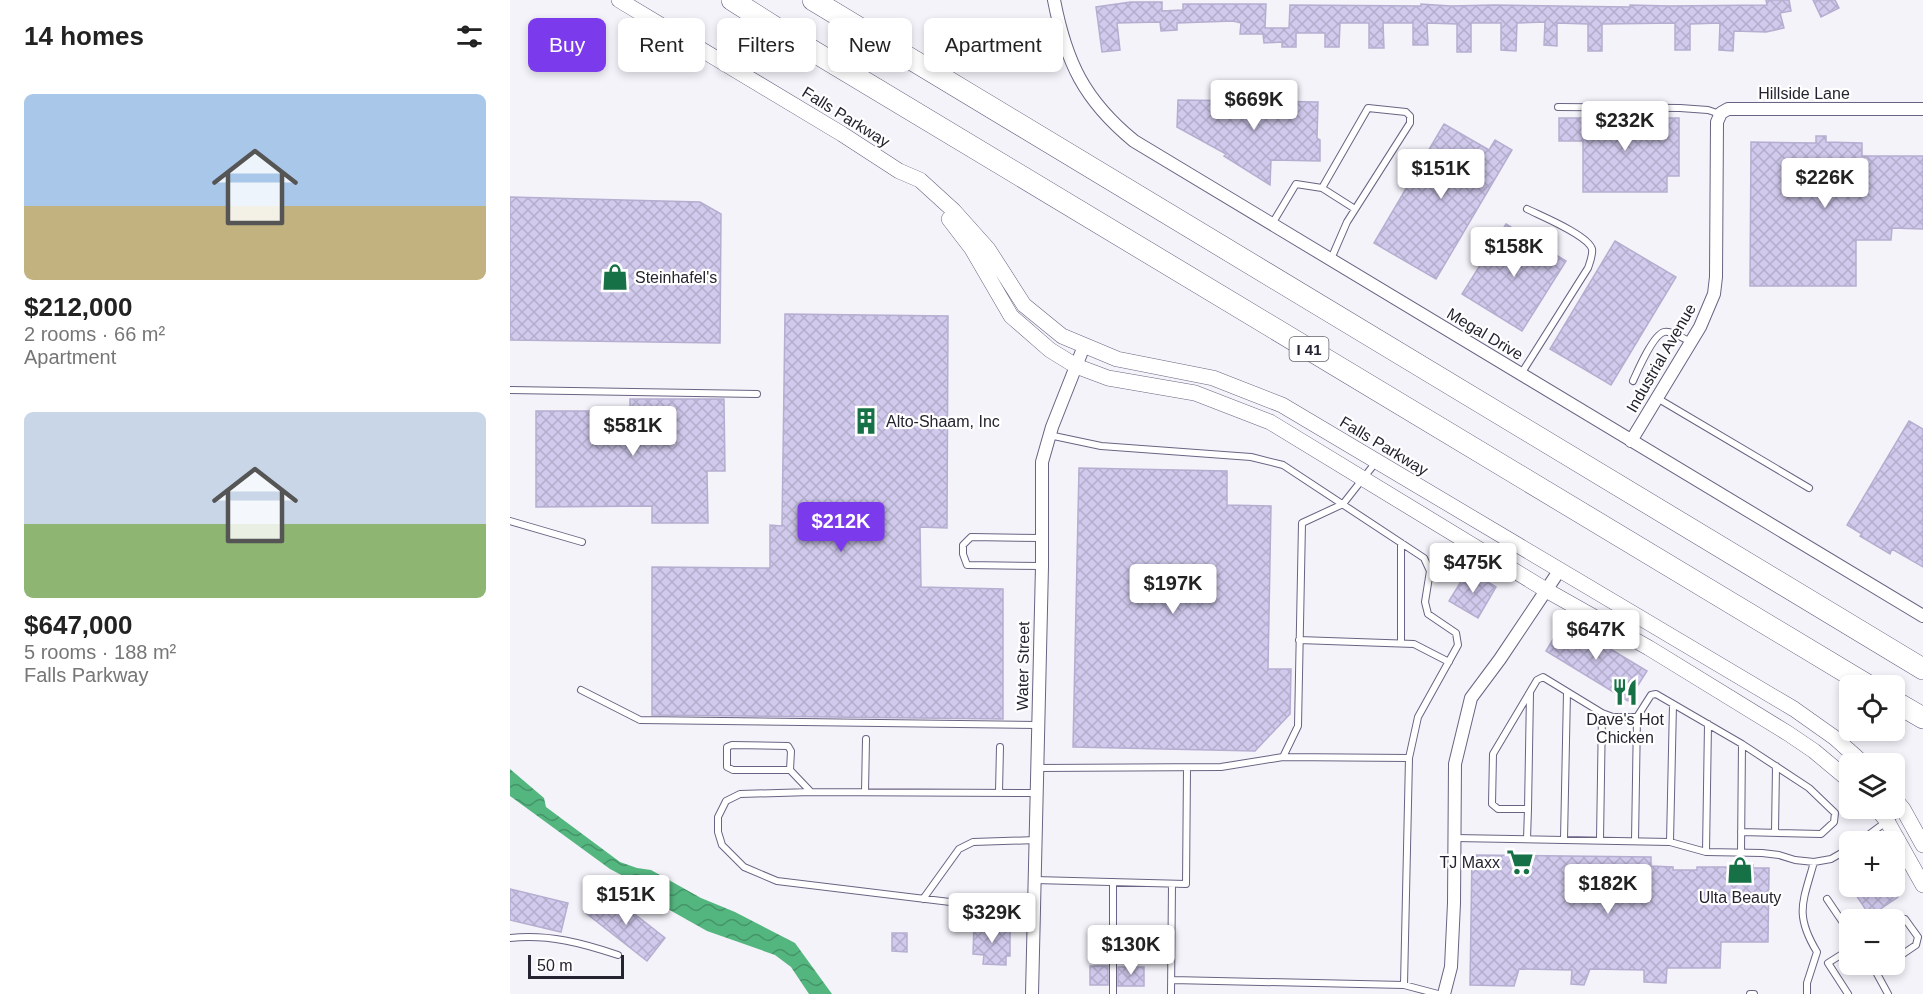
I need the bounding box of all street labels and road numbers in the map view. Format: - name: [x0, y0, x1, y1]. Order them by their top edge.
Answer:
- street label: Falls Parkway: [799, 83, 893, 151]
- street label: Hillside Lane: [1758, 85, 1850, 102]
- street label: Industrial Avenue: [1623, 301, 1699, 415]
- street label: Megal Drive: [1444, 305, 1526, 363]
- road number: I 41: [1290, 337, 1328, 361]
- street label: Falls Parkway: [1337, 413, 1431, 479]
- street label: Water Street: [1014, 621, 1032, 711]

